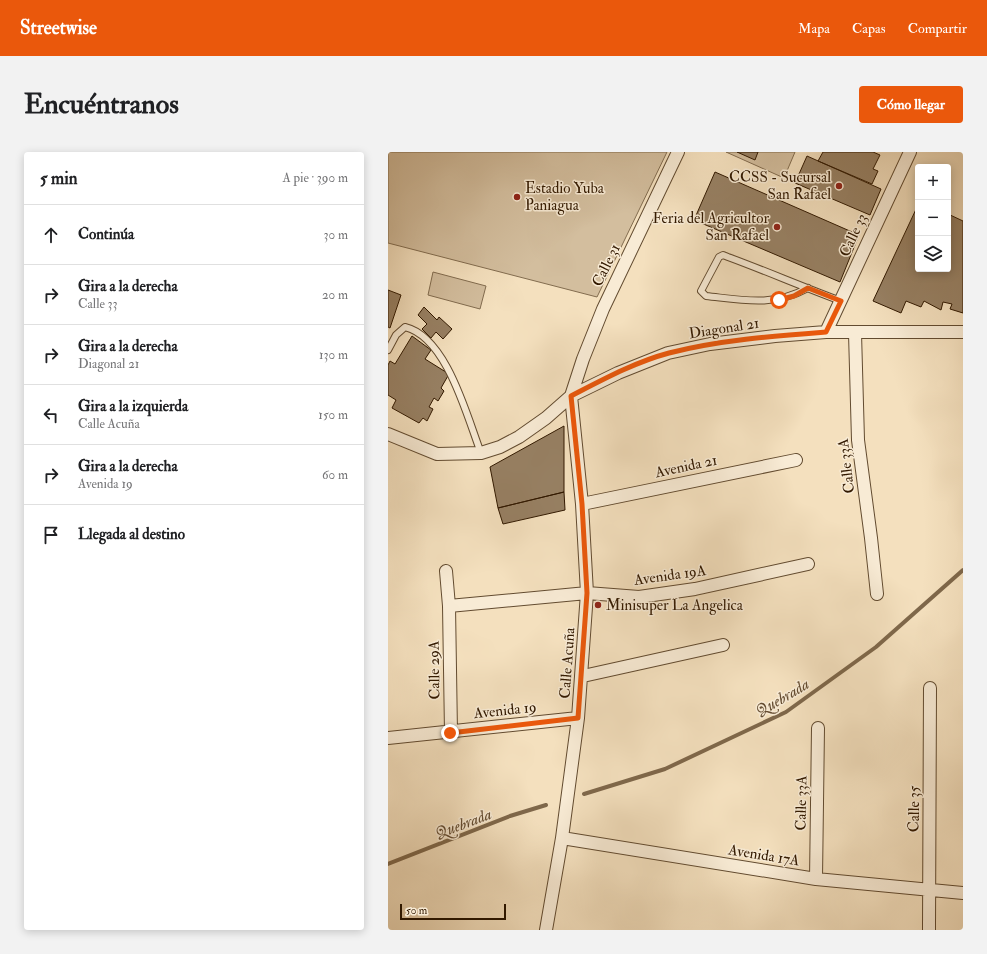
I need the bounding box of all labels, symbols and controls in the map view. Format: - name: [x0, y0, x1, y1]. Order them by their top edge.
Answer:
- text: Streetwise: [20, 16, 97, 40]
- text: Mapa: [798, 20, 830, 37]
- text: Capas: [852, 20, 886, 37]
- text: Compartir: [908, 20, 967, 37]
- button: Cómo llegar: [859, 86, 963, 123]
- text: Encuéntranos: [24, 87, 179, 122]
- map controls: [915, 164, 951, 272]
- button: +: [915, 164, 951, 200]
- text: 5 min: [40, 168, 78, 189]
- place label: CCSS - Sucursal San Rafael: [729, 168, 831, 204]
- text: A pie · 390 m: [282, 170, 348, 186]
- place label: Estadio Yuba Paniagua: [525, 179, 605, 215]
- marker: CCSS - Sucursal San Rafael: [834, 181, 844, 191]
- marker: Estadio Yuba Paniagua: [512, 192, 522, 202]
- button: −: [915, 200, 951, 236]
- place label: Feria del Agricultor San Rafael: [653, 209, 769, 245]
- street label: Calle 33: [835, 211, 872, 260]
- marker: Feria del Agricultor San Rafael: [772, 222, 782, 232]
- icon: ahead: [40, 224, 62, 246]
- text: Continúa: [78, 225, 134, 244]
- text: 30 m: [324, 227, 348, 243]
- button: layers: [915, 236, 951, 272]
- street label: Calle 31: [588, 241, 625, 290]
- text: Gira a la derecha: [78, 277, 178, 296]
- icon: right: [40, 284, 62, 306]
- text: 20 m: [322, 287, 348, 303]
- route start: [770, 291, 788, 309]
- text: Calle 33: [78, 296, 118, 312]
- street label: Diagonal 21: [688, 314, 761, 343]
- text: Gira a la derecha: [78, 337, 178, 356]
- icon: right: [40, 344, 62, 366]
- text: 130 m: [319, 347, 348, 363]
- text: Diagonal 21: [78, 356, 139, 372]
- text: Gira a la izquierda: [78, 397, 188, 416]
- icon: left: [40, 404, 62, 426]
- text: 150 m: [318, 407, 348, 423]
- text: Calle Acuña: [78, 416, 140, 432]
- street label: Calle 33A: [834, 437, 859, 494]
- street label: Avenida 21: [652, 451, 719, 483]
- text: Gira a la derecha: [78, 457, 178, 476]
- icon: right: [40, 464, 62, 486]
- text: 60 m: [322, 467, 348, 483]
- text: Avenida 19: [78, 476, 133, 492]
- icon: arrive: [40, 524, 62, 546]
- text: Llegada al destino: [78, 525, 185, 544]
- street label: Avenida 19A: [632, 561, 708, 590]
- place label: Minisuper La Angelica: [606, 596, 744, 616]
- marker: Minisuper La Angelica: [593, 600, 603, 610]
- street label: Calle Acuña: [556, 626, 580, 699]
- street label: Calle 29A: [424, 640, 445, 700]
- water label: Quebrada: [752, 674, 813, 722]
- street label: Avenida 19: [472, 698, 537, 723]
- route end: [441, 724, 459, 742]
- street label: Calle 33A: [792, 775, 811, 831]
- street label: Calle 35: [905, 785, 924, 832]
- water label: Quebrada: [432, 804, 494, 844]
- street label: Avenida 17A: [726, 840, 801, 871]
- scale bar: [400, 902, 506, 921]
- text: 50 m: [406, 904, 427, 917]

